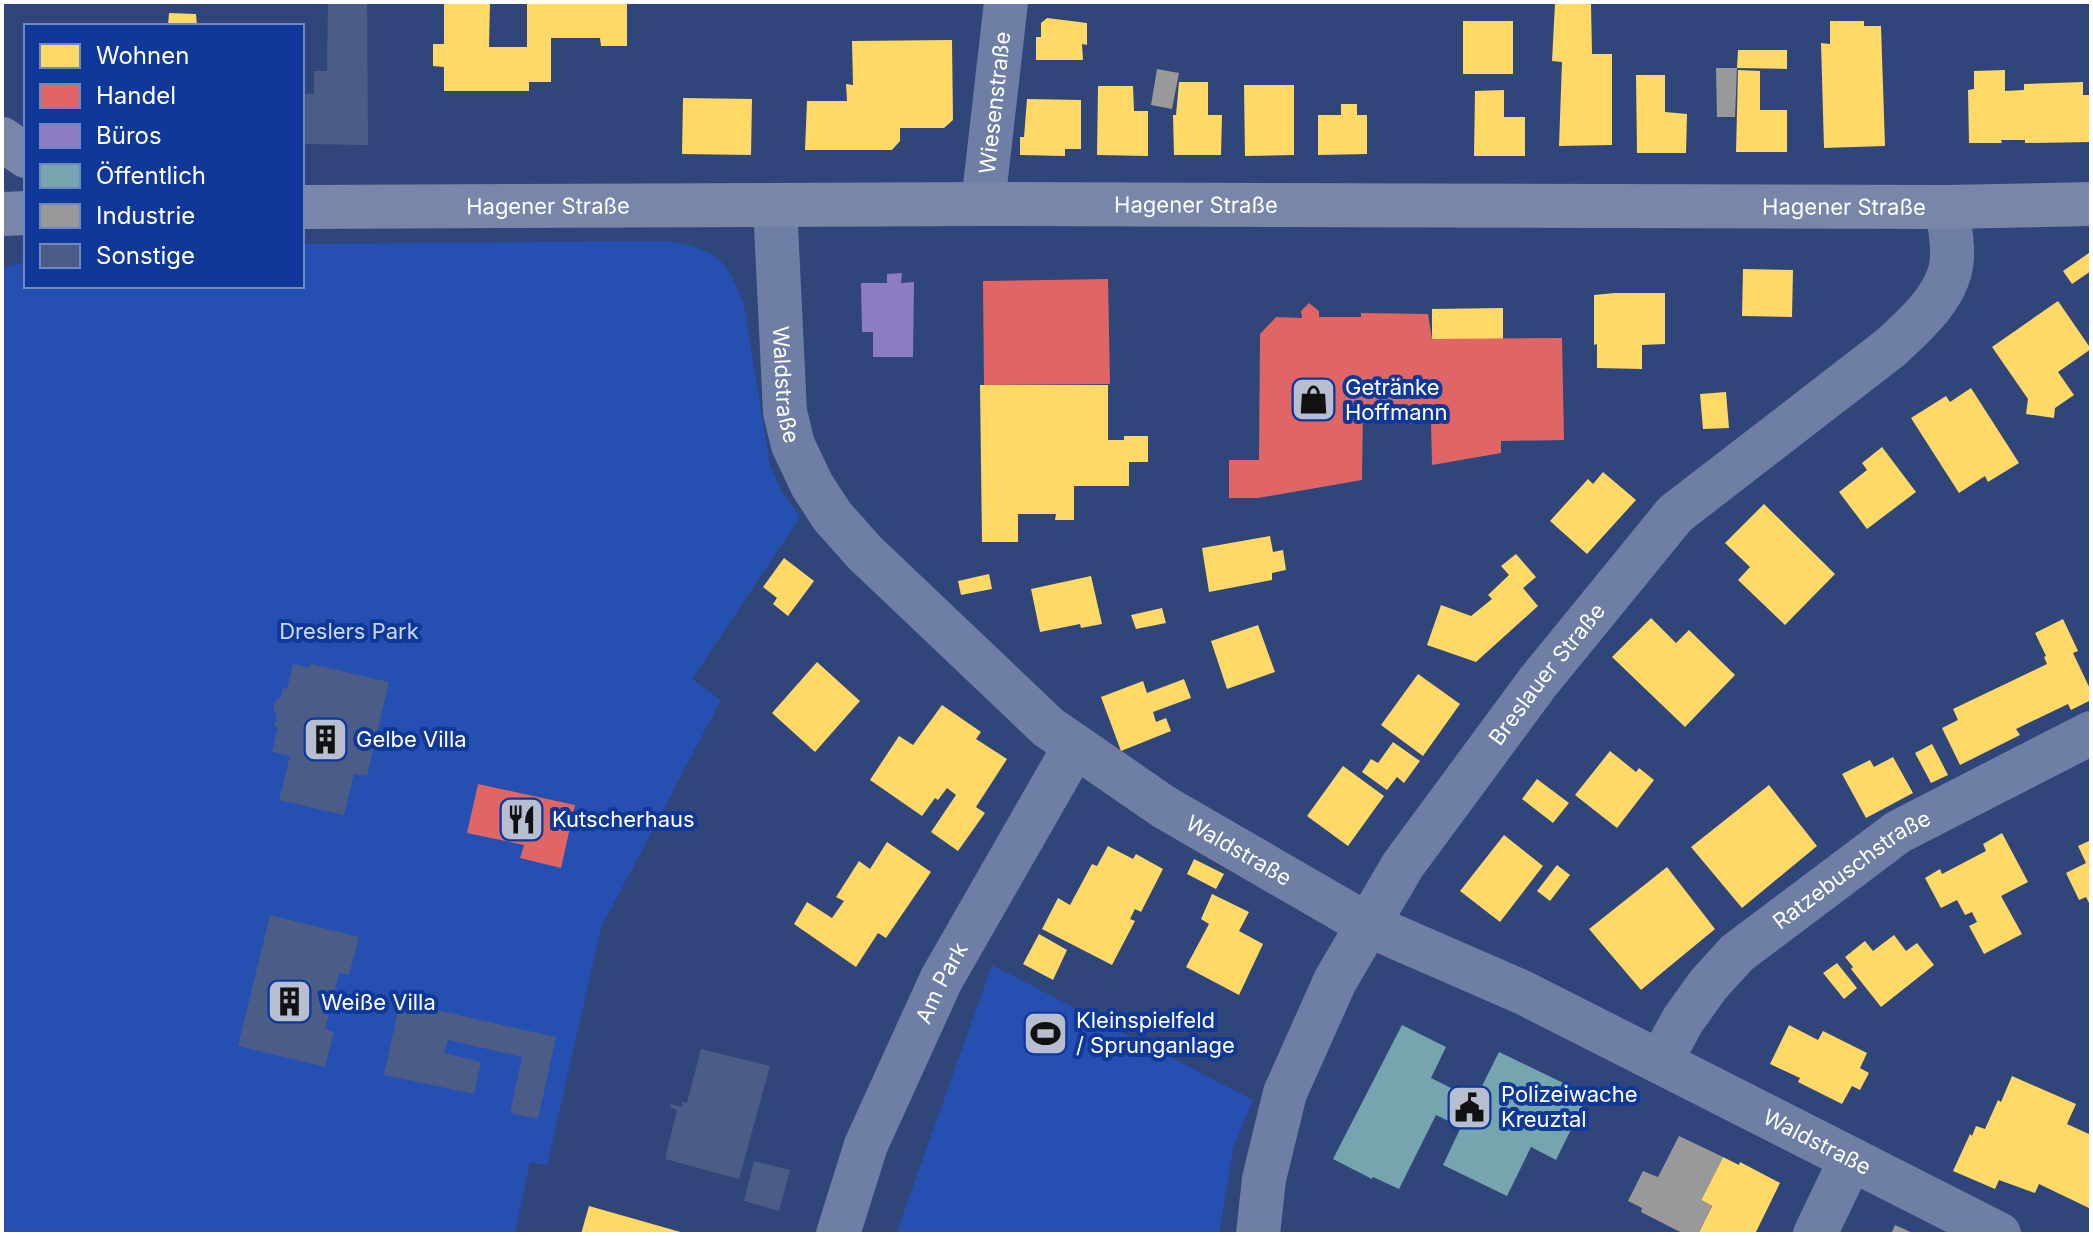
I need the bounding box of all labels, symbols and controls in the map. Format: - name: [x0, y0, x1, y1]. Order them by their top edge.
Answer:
- legend: [24, 24, 304, 288]
- street label: Wiesenstraße: [974, 30, 1016, 175]
- text: Wohnen: [96, 41, 189, 70]
- text: Handel: [96, 81, 176, 110]
- text: Büros: [96, 121, 162, 150]
- text: Öffentlich: [96, 161, 206, 190]
- street label: Hagener Straße: [1114, 191, 1278, 218]
- street label: Hagener Straße: [466, 193, 630, 219]
- street label: Hagener Straße: [1762, 193, 1926, 220]
- text: Industrie: [96, 201, 195, 230]
- text: Sonstige: [96, 241, 195, 270]
- street label: Waldstraße: [768, 325, 805, 446]
- place label: Getränke Hoffmann: [1345, 374, 1448, 425]
- shop icon: Getränke Hoffmann: [1290, 376, 1338, 424]
- street label: Breslauer Straße: [1483, 598, 1610, 750]
- park label: Dreslers Park: [279, 618, 419, 644]
- building icon: Gelbe Villa: [301, 715, 349, 763]
- place label: Gelbe Villa: [356, 726, 467, 752]
- restaurant icon: Kutscherhaus: [497, 795, 545, 843]
- street label: Ratzebuschstraße: [1768, 805, 1935, 935]
- place label: Kutscherhaus: [552, 806, 695, 832]
- street label: Waldstraße: [1182, 810, 1296, 891]
- street label: Am Park: [910, 938, 973, 1028]
- building icon: Weiße Villa: [266, 978, 314, 1026]
- place label: Weiße Villa: [321, 989, 436, 1015]
- place label: Kleinspielfeld / Sprunganlage: [1076, 1007, 1235, 1058]
- sports icon: Kleinspielfeld / Sprunganlage: [1021, 1009, 1069, 1057]
- place label: Polizeiwache Kreuztal: [1501, 1081, 1638, 1132]
- public building icon: Polizeiwache Kreuztal: [1446, 1083, 1494, 1131]
- street label: Waldstraße: [1759, 1104, 1876, 1180]

